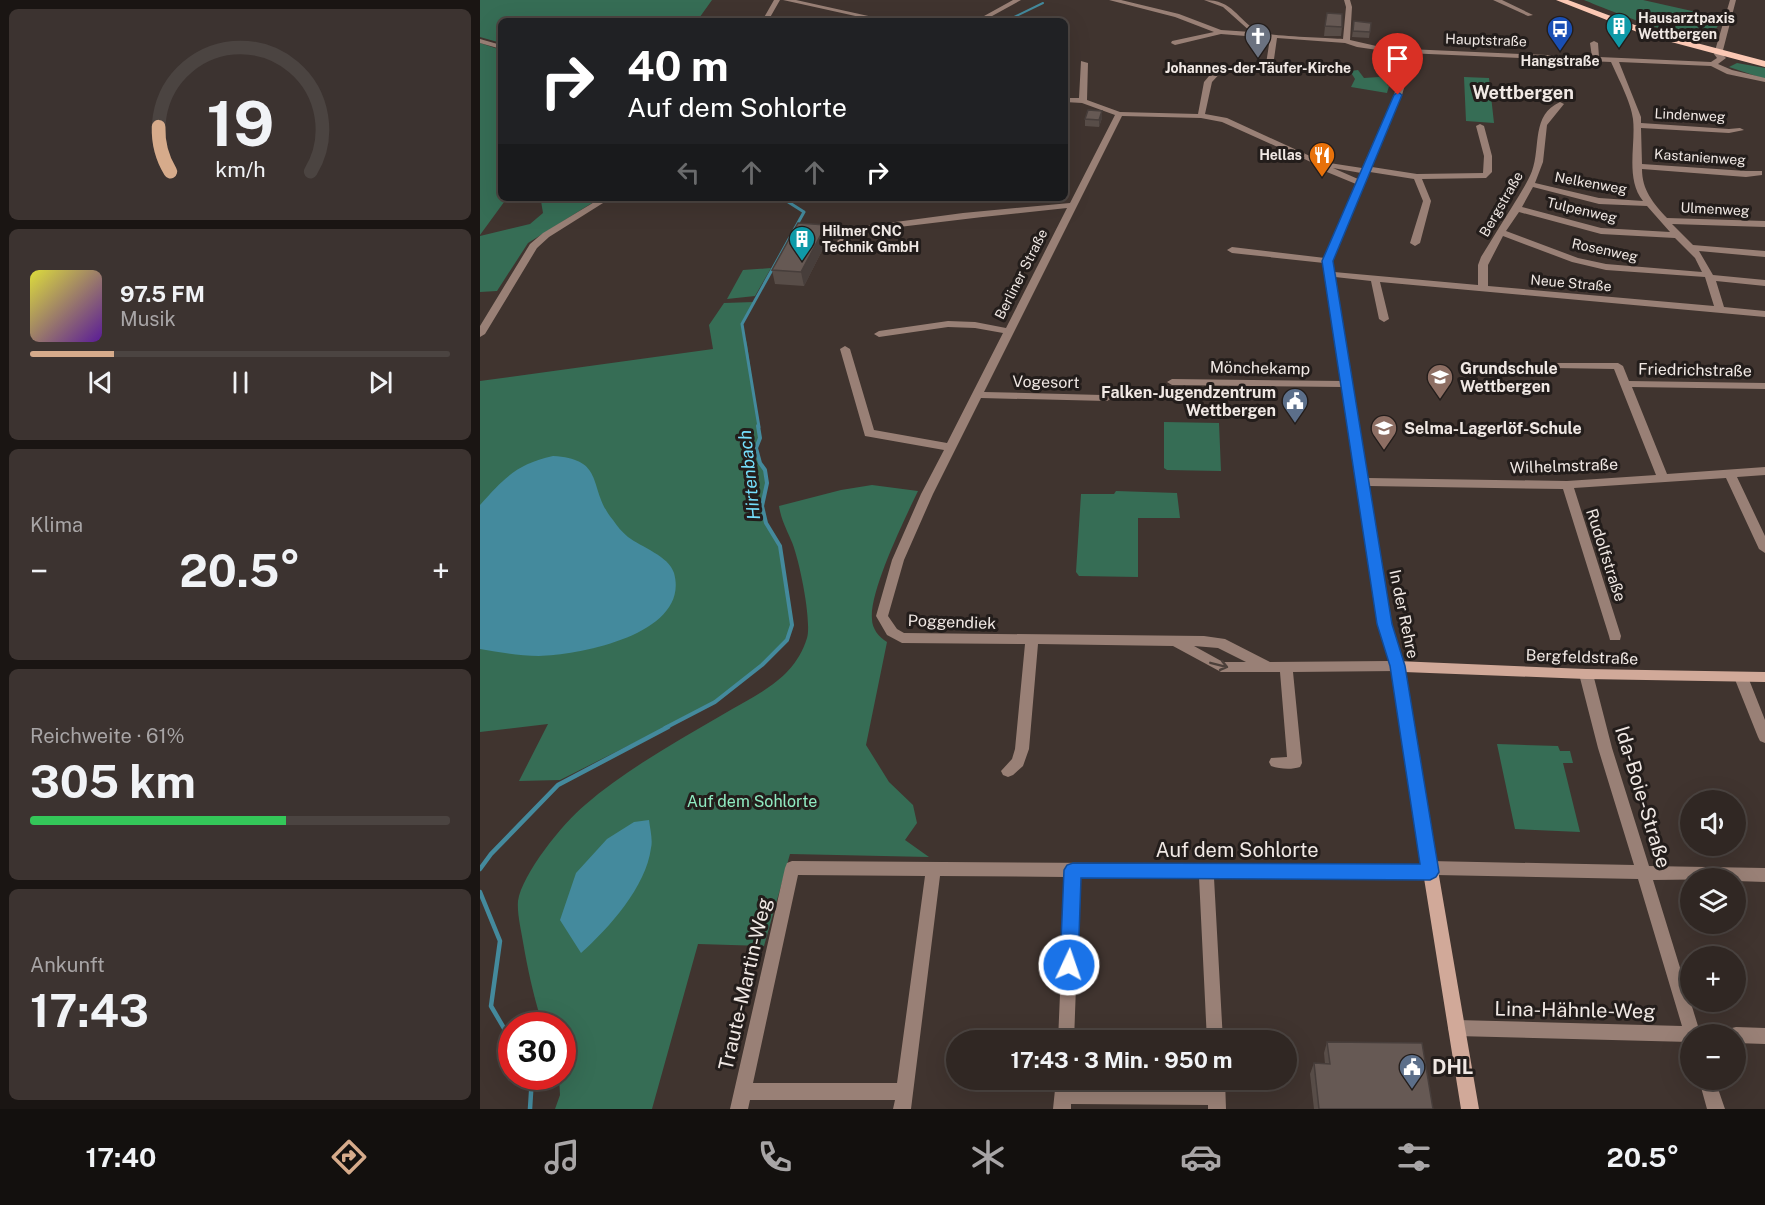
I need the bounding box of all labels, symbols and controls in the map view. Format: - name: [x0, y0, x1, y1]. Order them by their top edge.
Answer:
- place label: Hausarztpaxis Wettbergen: [1638, 10, 1735, 42]
- building icon: Hausarztpaxis Wettbergen: [1604, 11, 1634, 49]
- bus stop icon: Hangstraße: [1545, 14, 1575, 52]
- church icon: Johannes-der-Täufer-Kirche: [1243, 21, 1273, 59]
- street label: Hauptstraße: [1445, 31, 1527, 49]
- pin: [1372, 33, 1423, 95]
- text: 40 m: [627, 41, 729, 90]
- icon: right: [528, 42, 606, 120]
- icon: arrive: [1381, 42, 1414, 75]
- place label: Hangstraße: [1520, 53, 1600, 69]
- place label: Johannes-der-Täufer-Kirche: [1165, 60, 1351, 76]
- district label: Wettbergen: [1472, 82, 1574, 103]
- text: 19: [206, 87, 274, 160]
- text: Auf dem Sohlorte: [627, 91, 847, 123]
- street label: Lindenweg: [1654, 105, 1726, 125]
- restaurant icon: Hellas: [1307, 140, 1337, 178]
- street label: Kastanienweg: [1654, 146, 1747, 168]
- place label: Hellas: [1259, 147, 1302, 163]
- icon: left: [672, 156, 705, 189]
- icon: ahead: [735, 156, 768, 189]
- icon: ahead: [798, 156, 831, 189]
- icon: right: [861, 156, 894, 189]
- text: km/h: [215, 157, 265, 182]
- street label: Bergstraße: [1476, 169, 1526, 239]
- street label: Nelkenweg: [1554, 169, 1629, 197]
- street label: Tulpenweg: [1545, 194, 1619, 226]
- street label: Ulmenweg: [1680, 199, 1750, 219]
- place label: Hilmer CNC Technik GmbH: [822, 223, 919, 255]
- building icon: Hilmer CNC Technik GmbH: [787, 224, 817, 262]
- street label: Berliner Straße: [991, 226, 1051, 322]
- street label: Rosenweg: [1570, 235, 1640, 265]
- street label: Neue Straße: [1530, 271, 1612, 295]
- text: 97.5 FM: [120, 281, 205, 307]
- text: Musik: [120, 307, 176, 331]
- street label: Mönchekamp: [1210, 358, 1310, 378]
- place label: Grundschule Wettbergen: [1460, 359, 1558, 396]
- street label: Friedrichstraße: [1638, 360, 1752, 380]
- school or university icon: Grundschule Wettbergen: [1425, 362, 1455, 400]
- icon: previous: [84, 366, 117, 399]
- icon: pause: [224, 366, 257, 399]
- icon: next: [364, 366, 397, 399]
- street label: Vogesort: [1012, 372, 1080, 392]
- place label: Falken-Jugendzentrum Wettbergen: [1101, 383, 1276, 420]
- public building icon: Falken-Jugendzentrum Wettbergen: [1280, 386, 1310, 424]
- school or university icon: Selma-Lagerlöf-Schule: [1369, 413, 1399, 451]
- place label: Selma-Lagerlöf-Schule: [1404, 419, 1582, 438]
- water label: Hirtenbach: [734, 429, 764, 521]
- street label: Wilhelmstraße: [1510, 455, 1618, 477]
- street label: Rudolfstraße: [1582, 506, 1630, 604]
- text: Klima: [30, 513, 83, 537]
- text: 20.5°: [179, 544, 301, 597]
- text: −: [30, 552, 48, 590]
- text: +: [432, 552, 450, 590]
- street label: In der Rehre: [1385, 568, 1423, 660]
- street label: Poggendiek: [907, 611, 997, 633]
- street label: Bergfeldstraße: [1525, 646, 1639, 668]
- one-way arrow: [1209, 659, 1228, 671]
- street label: Ida-Boie-Straße: [1610, 723, 1676, 871]
- text: Reichweite · 61%: [30, 724, 185, 748]
- text: 305 km: [30, 755, 196, 808]
- map controls: [1680, 790, 1746, 1090]
- button: sound: [1680, 790, 1746, 856]
- park label: Auf dem Sohlorte: [687, 792, 817, 811]
- street label: Auf dem Sohlorte: [1155, 838, 1319, 862]
- button: layers: [1680, 868, 1746, 934]
- street label: Traute-Martin-Weg: [713, 895, 777, 1073]
- position arrow: [1037, 933, 1101, 997]
- button: +: [1680, 946, 1746, 1012]
- text: Ankunft: [30, 953, 105, 977]
- text: 17:43: [30, 984, 149, 1037]
- street label: Lina-Hähnle-Weg: [1494, 997, 1656, 1023]
- speed limit sign: 30: [498, 1012, 576, 1090]
- button: −: [1680, 1024, 1746, 1090]
- text: 17:43 · 3 Min. · 950 m: [1010, 1047, 1233, 1073]
- public building icon: DHL: [1397, 1052, 1427, 1090]
- place label: DHL: [1432, 1055, 1473, 1079]
- icon: directions: [328, 1136, 370, 1178]
- icon: music: [541, 1136, 583, 1178]
- icon: phone: [754, 1136, 796, 1178]
- icon: climate: [967, 1136, 1009, 1178]
- icon: car: [1180, 1136, 1222, 1178]
- icon: filters: [1393, 1136, 1435, 1178]
- text: 17:40: [86, 1141, 156, 1173]
- text: 20.5°: [1607, 1141, 1679, 1173]

